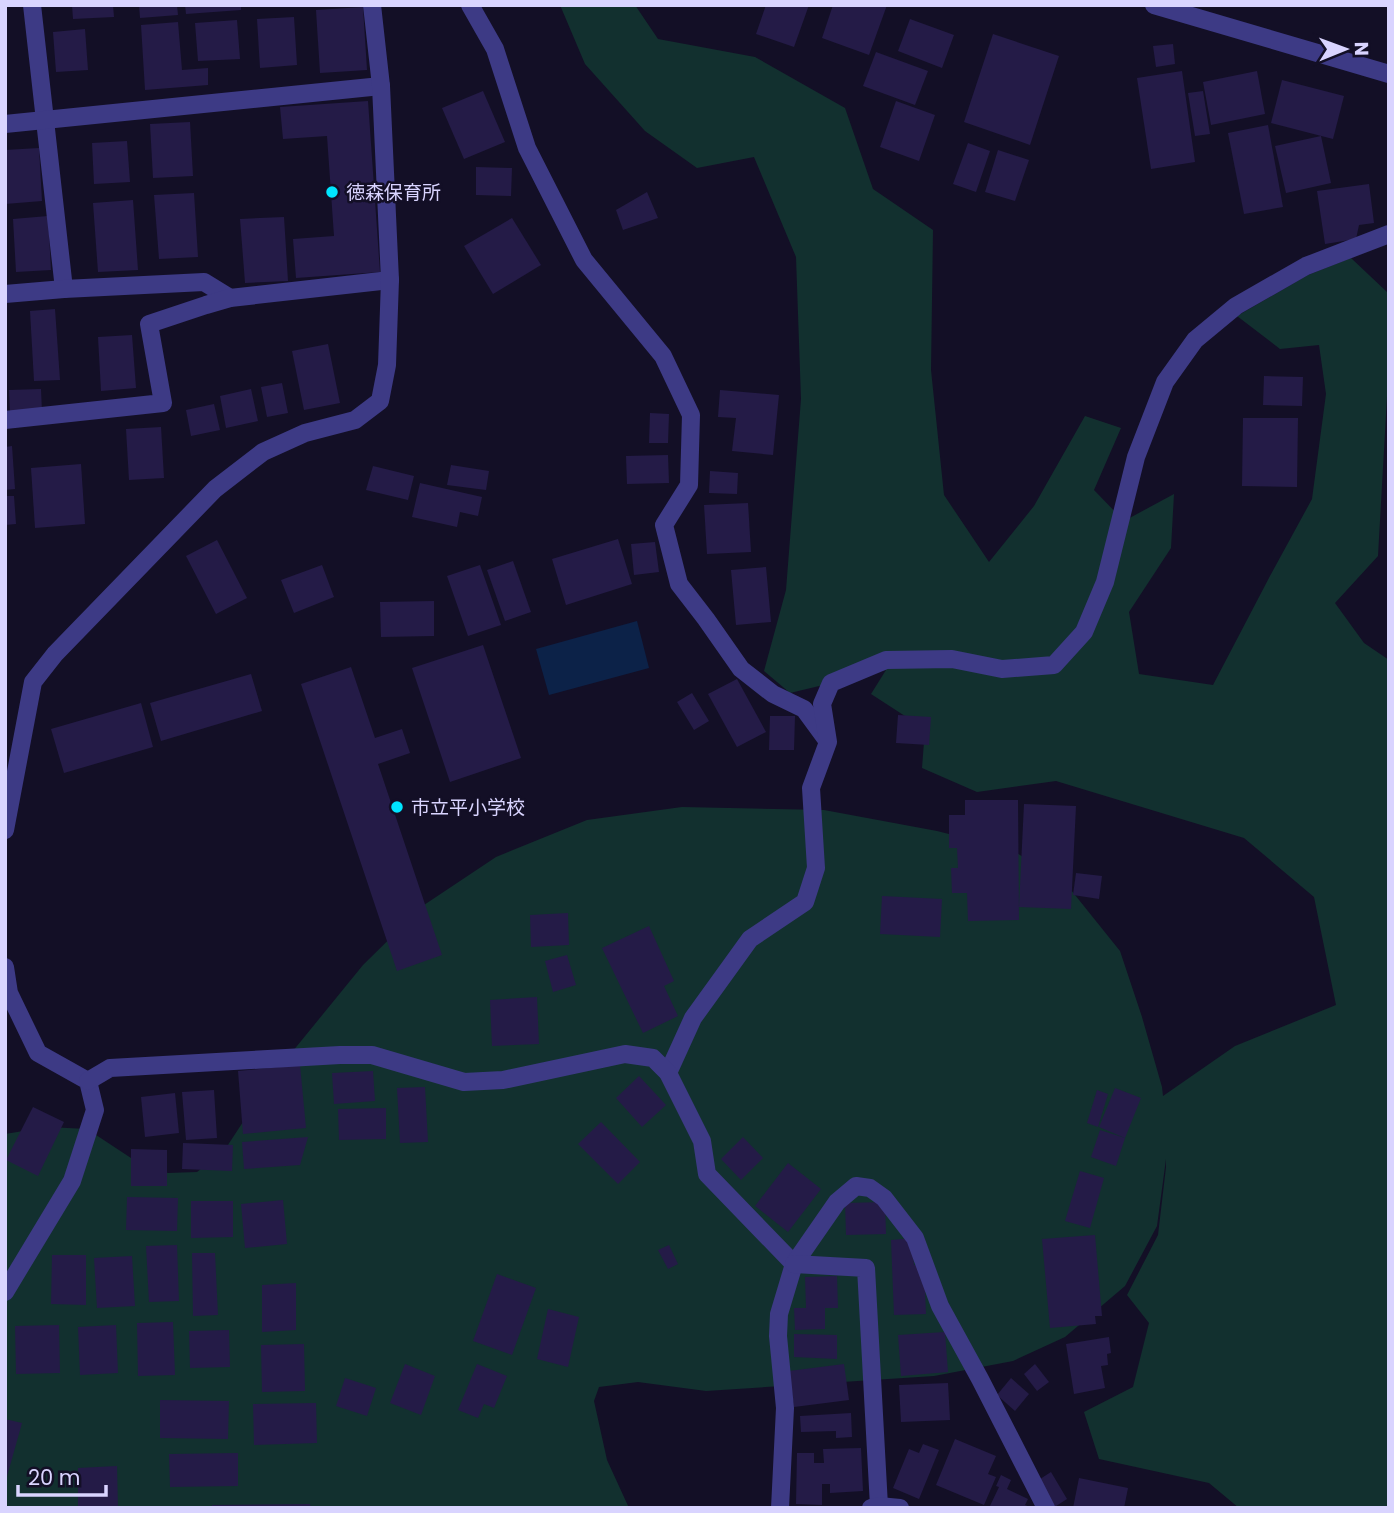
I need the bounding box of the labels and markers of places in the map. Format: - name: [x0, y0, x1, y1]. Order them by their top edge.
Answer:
- place label: 徳森保育所: [346, 179, 441, 206]
- marker: 徳森保育所: [324, 184, 340, 200]
- place label: 市立平小学校: [411, 794, 525, 821]
- marker: 市立平小学校: [389, 799, 405, 815]

